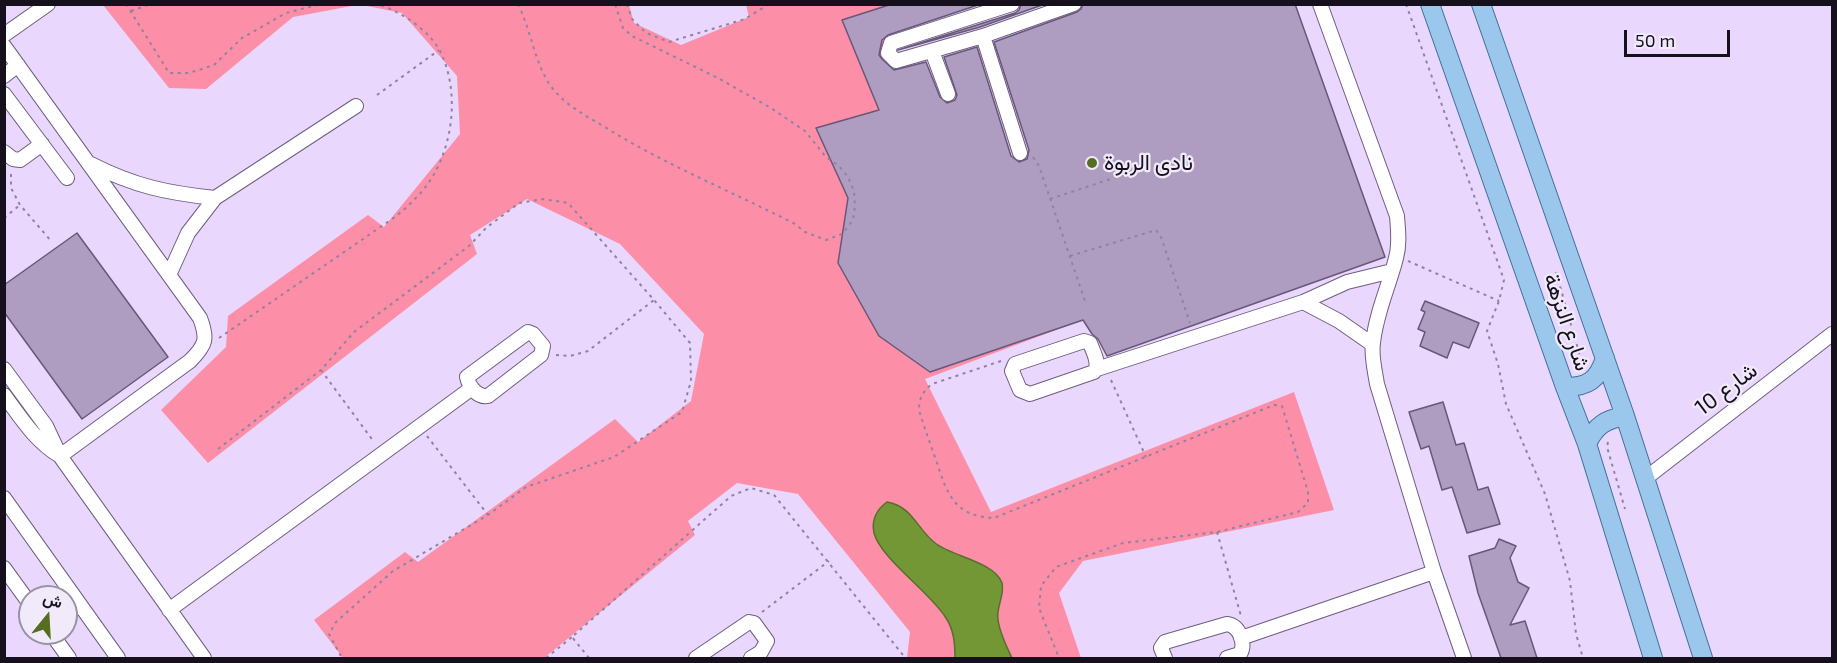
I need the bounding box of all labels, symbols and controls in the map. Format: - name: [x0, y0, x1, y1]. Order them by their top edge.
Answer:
- scale bar: [1627, 18, 1734, 56]
- text: 50 m: [1635, 29, 1675, 51]
- place label: نادى الربوة: [1104, 150, 1193, 176]
- marker: نادى الربوة: [1085, 156, 1099, 170]
- street label: شارع النزهة: [1538, 270, 1596, 374]
- street label: شارع 10: [1690, 357, 1762, 421]
- north arrow: [18, 585, 78, 645]
- text: ش: [41, 587, 65, 611]

